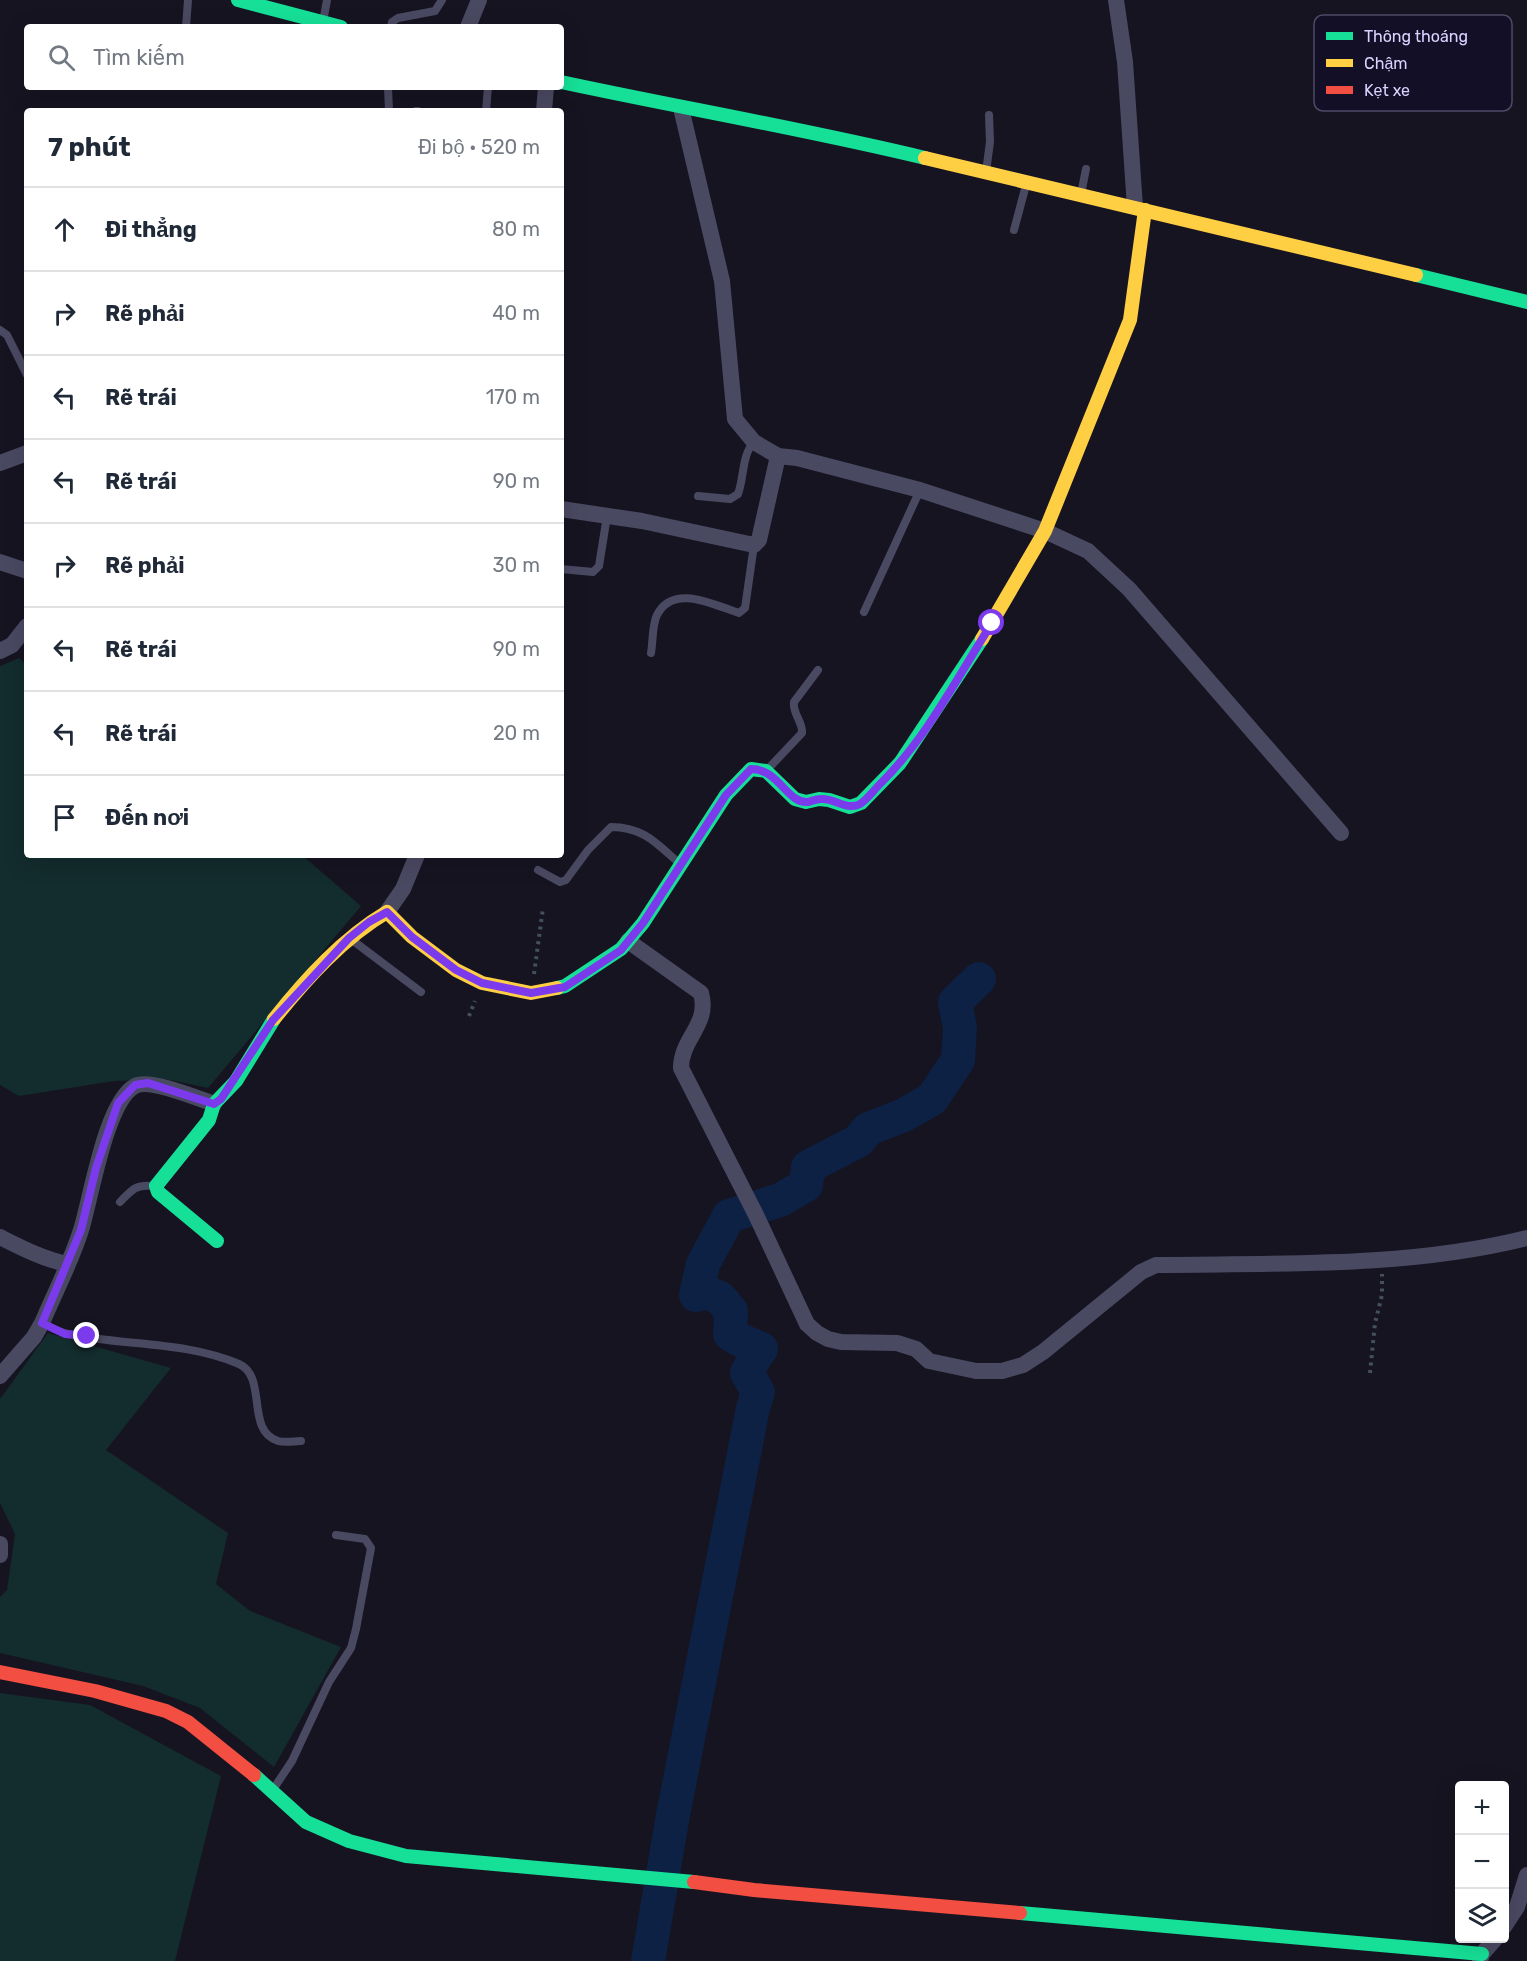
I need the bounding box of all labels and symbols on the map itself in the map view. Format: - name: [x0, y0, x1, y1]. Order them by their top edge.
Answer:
- legend: [1314, 15, 1512, 111]
- text: Thông thoáng: [1364, 27, 1468, 46]
- text: Chậm: [1364, 54, 1408, 73]
- text: Kẹt xe: [1364, 81, 1410, 100]
- route start: [978, 609, 1004, 635]
- route end: [73, 1322, 99, 1348]

